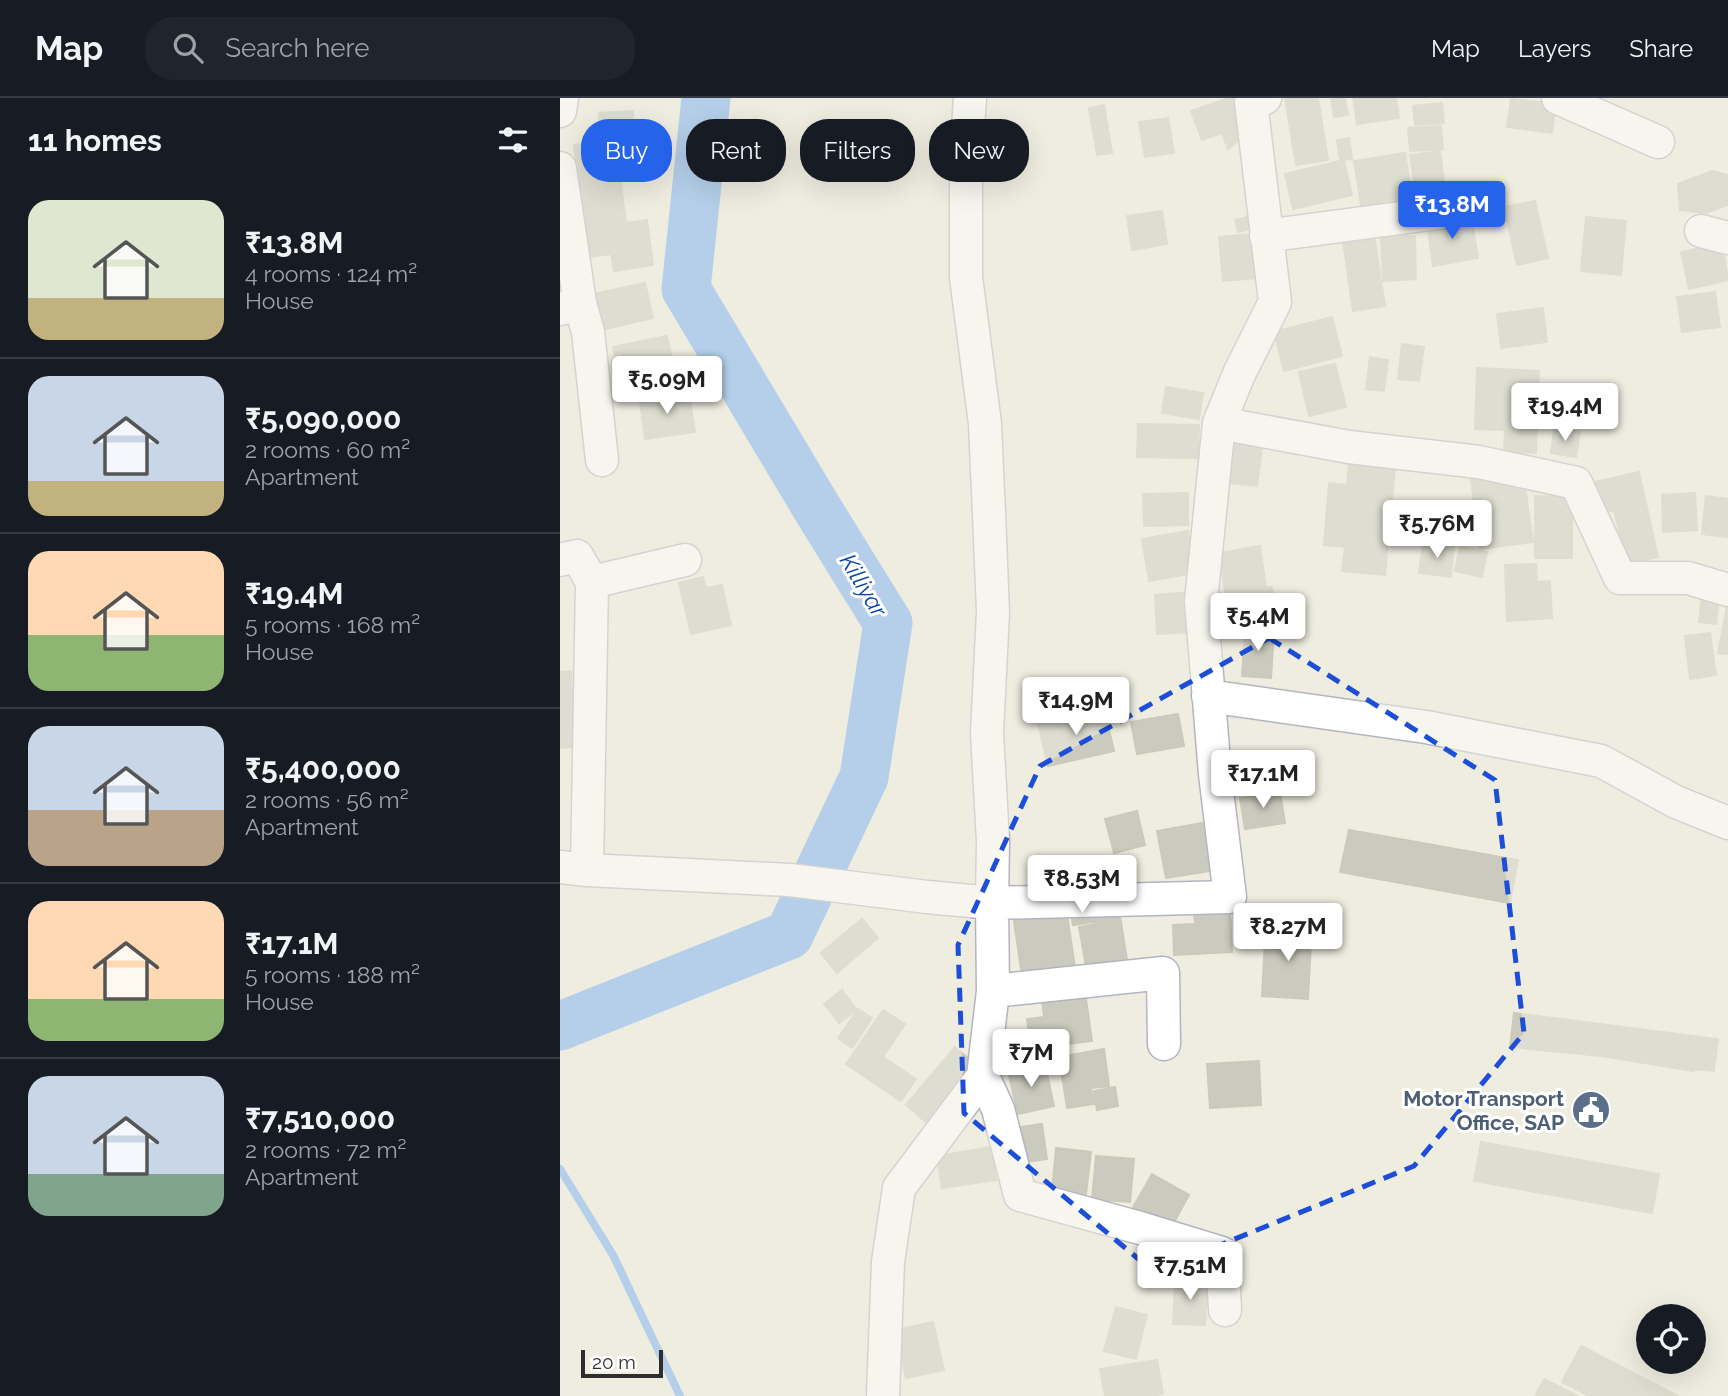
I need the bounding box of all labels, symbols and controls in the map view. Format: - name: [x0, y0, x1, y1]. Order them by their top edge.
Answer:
- search box: [145, 17, 635, 80]
- text: Map: [35, 29, 103, 68]
- icon: search: [169, 29, 207, 67]
- text: Search here: [225, 33, 370, 63]
- text: Map: [1431, 34, 1480, 63]
- text: Layers: [1518, 34, 1591, 63]
- text: Share: [1629, 34, 1693, 63]
- chip: Buy: [581, 119, 672, 182]
- chip: Rent: [686, 119, 786, 182]
- chip: Filters: [800, 119, 915, 182]
- chip: New: [929, 119, 1029, 182]
- icon: filters: [494, 121, 532, 159]
- text: 11 homes: [28, 123, 162, 158]
- pin: ₹13.8M: [1395, 181, 1509, 241]
- text: ₹13.8M: [1414, 190, 1490, 217]
- text: ₹13.8M: [245, 225, 343, 260]
- icon: home: [84, 228, 168, 312]
- text: 4 rooms · 124 m²: [245, 260, 417, 287]
- text: House: [245, 287, 314, 314]
- pin: ₹5.09M: [610, 356, 724, 416]
- text: ₹5.09M: [628, 365, 706, 392]
- pin: ₹19.4M: [1508, 384, 1622, 443]
- text: ₹19.4M: [1527, 392, 1603, 419]
- text: ₹5,090,000: [245, 401, 401, 436]
- icon: home: [84, 404, 168, 488]
- text: 2 rooms · 60 m²: [245, 436, 410, 463]
- text: Apartment: [245, 463, 359, 490]
- pin: ₹5.76M: [1380, 500, 1494, 560]
- text: ₹5.76M: [1399, 509, 1475, 536]
- water label: Killiyar: [835, 549, 894, 622]
- text: ₹19.4M: [245, 576, 343, 611]
- icon: home: [84, 579, 168, 663]
- pin: ₹5.4M: [1209, 594, 1307, 653]
- text: ₹5.4M: [1226, 602, 1290, 629]
- text: 5 rooms · 168 m²: [245, 611, 420, 638]
- text: House: [245, 638, 314, 665]
- pin: ₹14.9M: [1019, 678, 1133, 737]
- text: ₹14.9M: [1038, 686, 1114, 713]
- pin: ₹17.1M: [1206, 750, 1320, 810]
- text: ₹5,400,000: [245, 751, 401, 786]
- icon: home: [84, 754, 168, 838]
- text: ₹17.1M: [1227, 759, 1299, 786]
- text: 2 rooms · 56 m²: [245, 786, 409, 813]
- text: Apartment: [245, 813, 359, 840]
- pin: ₹8.53M: [1025, 856, 1139, 915]
- text: ₹8.53M: [1044, 864, 1120, 891]
- pin: ₹8.27M: [1231, 904, 1345, 963]
- text: ₹8.27M: [1249, 912, 1327, 939]
- text: ₹17.1M: [245, 926, 339, 961]
- icon: home: [84, 929, 168, 1013]
- text: 5 rooms · 188 m²: [245, 961, 420, 988]
- text: House: [245, 988, 314, 1015]
- pin: ₹7M: [997, 1030, 1065, 1089]
- text: ₹7M: [1008, 1038, 1054, 1065]
- place label: Motor Transport Office, SAP: [1403, 1086, 1564, 1135]
- public building icon: Motor Transport Office, SAP: [1570, 1089, 1612, 1131]
- text: ₹7,510,000: [245, 1101, 395, 1136]
- icon: home: [84, 1104, 168, 1188]
- text: 2 rooms · 72 m²: [245, 1136, 406, 1163]
- text: Apartment: [245, 1163, 359, 1190]
- pin: ₹7.51M: [1133, 1242, 1247, 1302]
- text: ₹7.51M: [1153, 1251, 1227, 1278]
- map controls: [1636, 1304, 1706, 1374]
- button: locate: [1636, 1304, 1706, 1374]
- scale bar: [581, 1347, 663, 1379]
- text: 20 m: [592, 1351, 636, 1373]

